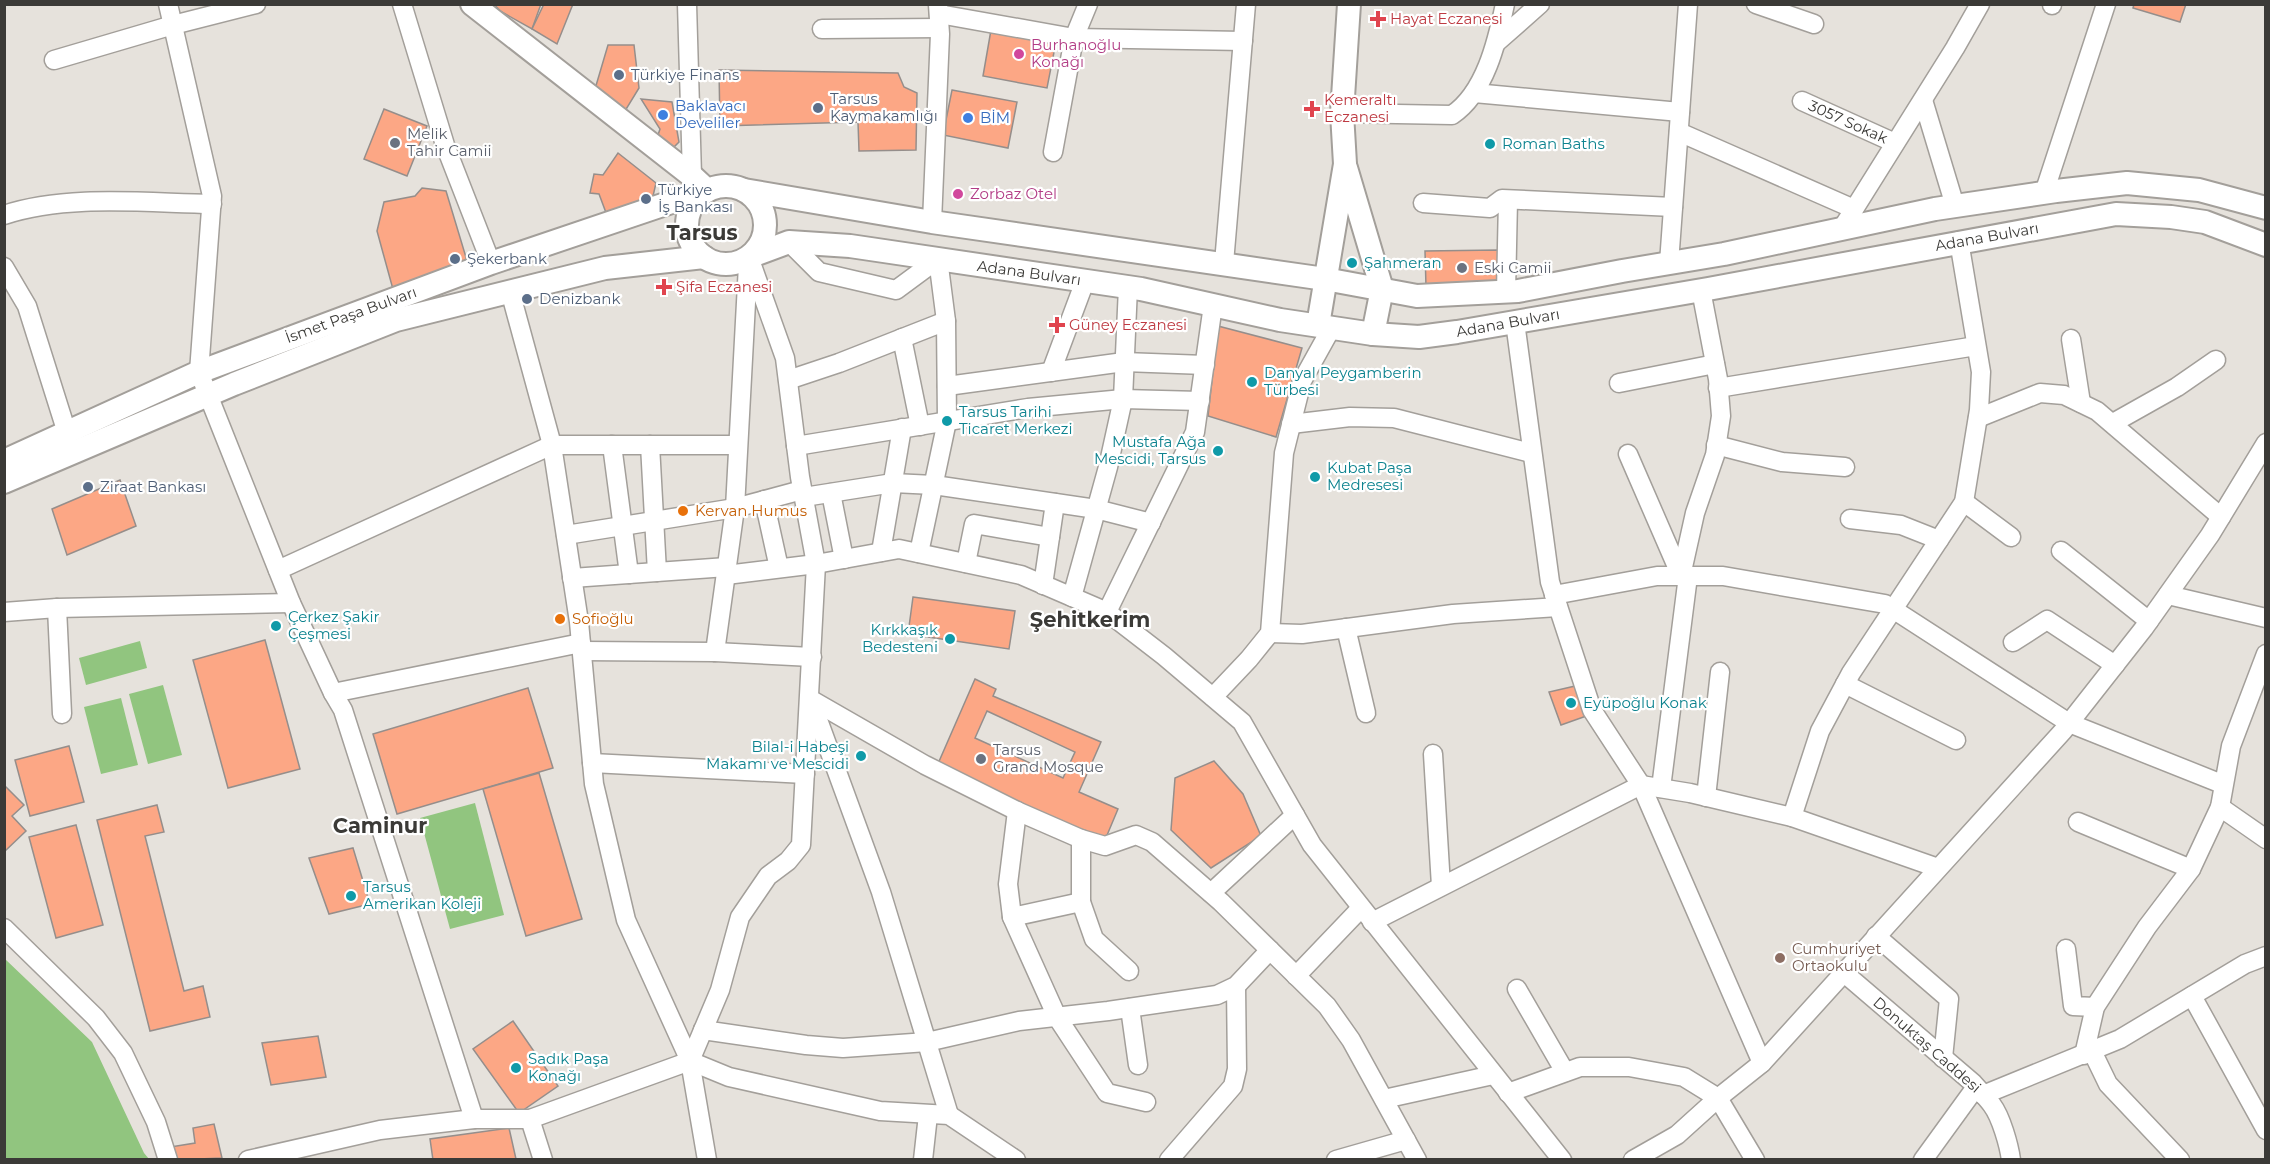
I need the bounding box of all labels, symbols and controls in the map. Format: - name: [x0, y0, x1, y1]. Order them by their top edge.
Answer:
- place label: Hayat Eczanesi: [1390, 9, 1503, 28]
- marker: Hayat Eczanesi: [1371, 12, 1385, 26]
- place label: Burhanoğlu Konağı: [1031, 35, 1121, 71]
- marker: Burhanoğlu Konağı: [1012, 47, 1026, 61]
- place label: Türkiye Finans: [631, 65, 739, 84]
- marker: Türkiye Finans: [612, 68, 626, 82]
- place label: Tarsus Kaymakamlığı: [830, 89, 938, 125]
- place label: Kemeraltı Eczanesi: [1324, 90, 1397, 126]
- place label: Baklavacı Develiler: [675, 96, 746, 132]
- street label: 3057 Sokak: [1806, 96, 1891, 147]
- marker: Tarsus Kaymakamlığı: [811, 101, 825, 115]
- marker: Kemeraltı Eczanesi: [1305, 102, 1319, 116]
- marker: Baklavacı Develiler: [656, 108, 670, 122]
- place label: BİM: [980, 108, 1010, 127]
- marker: BİM: [961, 111, 975, 125]
- place label: Melik Tahir Camii: [407, 124, 492, 160]
- place label: Roman Baths: [1502, 134, 1605, 153]
- marker: Melik Tahir Camii: [388, 136, 402, 150]
- marker: Roman Baths: [1483, 137, 1497, 151]
- place label: Türkiye İş Bankası: [658, 180, 733, 216]
- place label: Zorbaz Otel: [970, 184, 1057, 203]
- marker: Zorbaz Otel: [951, 187, 965, 201]
- marker: Türkiye İş Bankası: [639, 192, 653, 206]
- street label: Adana Bulvarı: [1934, 218, 2040, 255]
- district label: Tarsus: [666, 220, 738, 245]
- place label: Şekerbank: [467, 249, 547, 268]
- marker: Şekerbank: [448, 252, 462, 266]
- place label: Şahmeran: [1364, 253, 1442, 272]
- street label: Adana Bulvarı: [976, 256, 1082, 289]
- marker: Şahmeran: [1345, 256, 1359, 270]
- place label: Eski Camii: [1474, 258, 1552, 277]
- marker: Eski Camii: [1455, 261, 1469, 275]
- place label: Şifa Eczanesi: [676, 277, 772, 296]
- marker: Şifa Eczanesi: [657, 280, 671, 294]
- street label: İsmet Paşa Bulvarı: [283, 282, 419, 347]
- place label: Denizbank: [539, 289, 620, 308]
- marker: Denizbank: [520, 292, 534, 306]
- street label: Adana Bulvarı: [1455, 304, 1561, 341]
- place label: Güney Eczanesi: [1069, 315, 1187, 334]
- marker: Güney Eczanesi: [1050, 318, 1064, 332]
- place label: Danyal Peygamberin Türbesi: [1264, 363, 1422, 399]
- marker: Danyal Peygamberin Türbesi: [1245, 375, 1259, 389]
- place label: Tarsus Tarihi Ticaret Merkezi: [959, 402, 1072, 438]
- marker: Tarsus Tarihi Ticaret Merkezi: [940, 414, 954, 428]
- place label: Mustafa Ağa Mescidi, Tarsus: [1094, 432, 1206, 468]
- marker: Mustafa Ağa Mescidi, Tarsus: [1211, 444, 1225, 458]
- place label: Kubat Paşa Medresesi: [1327, 458, 1412, 494]
- marker: Kubat Paşa Medresesi: [1308, 470, 1322, 484]
- place label: Ziraat Bankası: [100, 477, 206, 496]
- marker: Ziraat Bankası: [81, 480, 95, 494]
- place label: Kervan Humus: [695, 501, 807, 520]
- marker: Kervan Humus: [676, 504, 690, 518]
- place label: Çerkez Şakir Çeşmesi: [288, 607, 380, 643]
- district label: Şehitkerim: [1030, 607, 1150, 632]
- place label: Sofioğlu: [572, 609, 634, 628]
- marker: Sofioğlu: [553, 612, 567, 626]
- marker: Çerkez Şakir Çeşmesi: [269, 619, 283, 633]
- place label: Kırkkaşık Bedesteni: [862, 620, 938, 656]
- marker: Kırkkaşık Bedesteni: [943, 632, 957, 646]
- place label: Eyüpoğlu Konak: [1583, 693, 1707, 712]
- marker: Eyüpoğlu Konak: [1564, 696, 1578, 710]
- place label: Bilal-i Habeşi Makamı ve Mescidi: [706, 737, 849, 773]
- place label: Tarsus Grand Mosque: [993, 740, 1103, 776]
- marker: Bilal-i Habeşi Makamı ve Mescidi: [854, 749, 868, 763]
- marker: Tarsus Grand Mosque: [974, 752, 988, 766]
- district label: Caminur: [333, 813, 427, 838]
- place label: Tarsus Amerikan Koleji: [363, 877, 481, 913]
- marker: Tarsus Amerikan Koleji: [344, 889, 358, 903]
- place label: Cumhuriyet Ortaokulu: [1792, 939, 1882, 975]
- marker: Cumhuriyet Ortaokulu: [1773, 951, 1787, 965]
- street label: Donuktaş Caddesi: [1869, 993, 1985, 1097]
- place label: Sadık Paşa Konağı: [528, 1049, 609, 1085]
- marker: Sadık Paşa Konağı: [509, 1061, 523, 1075]

